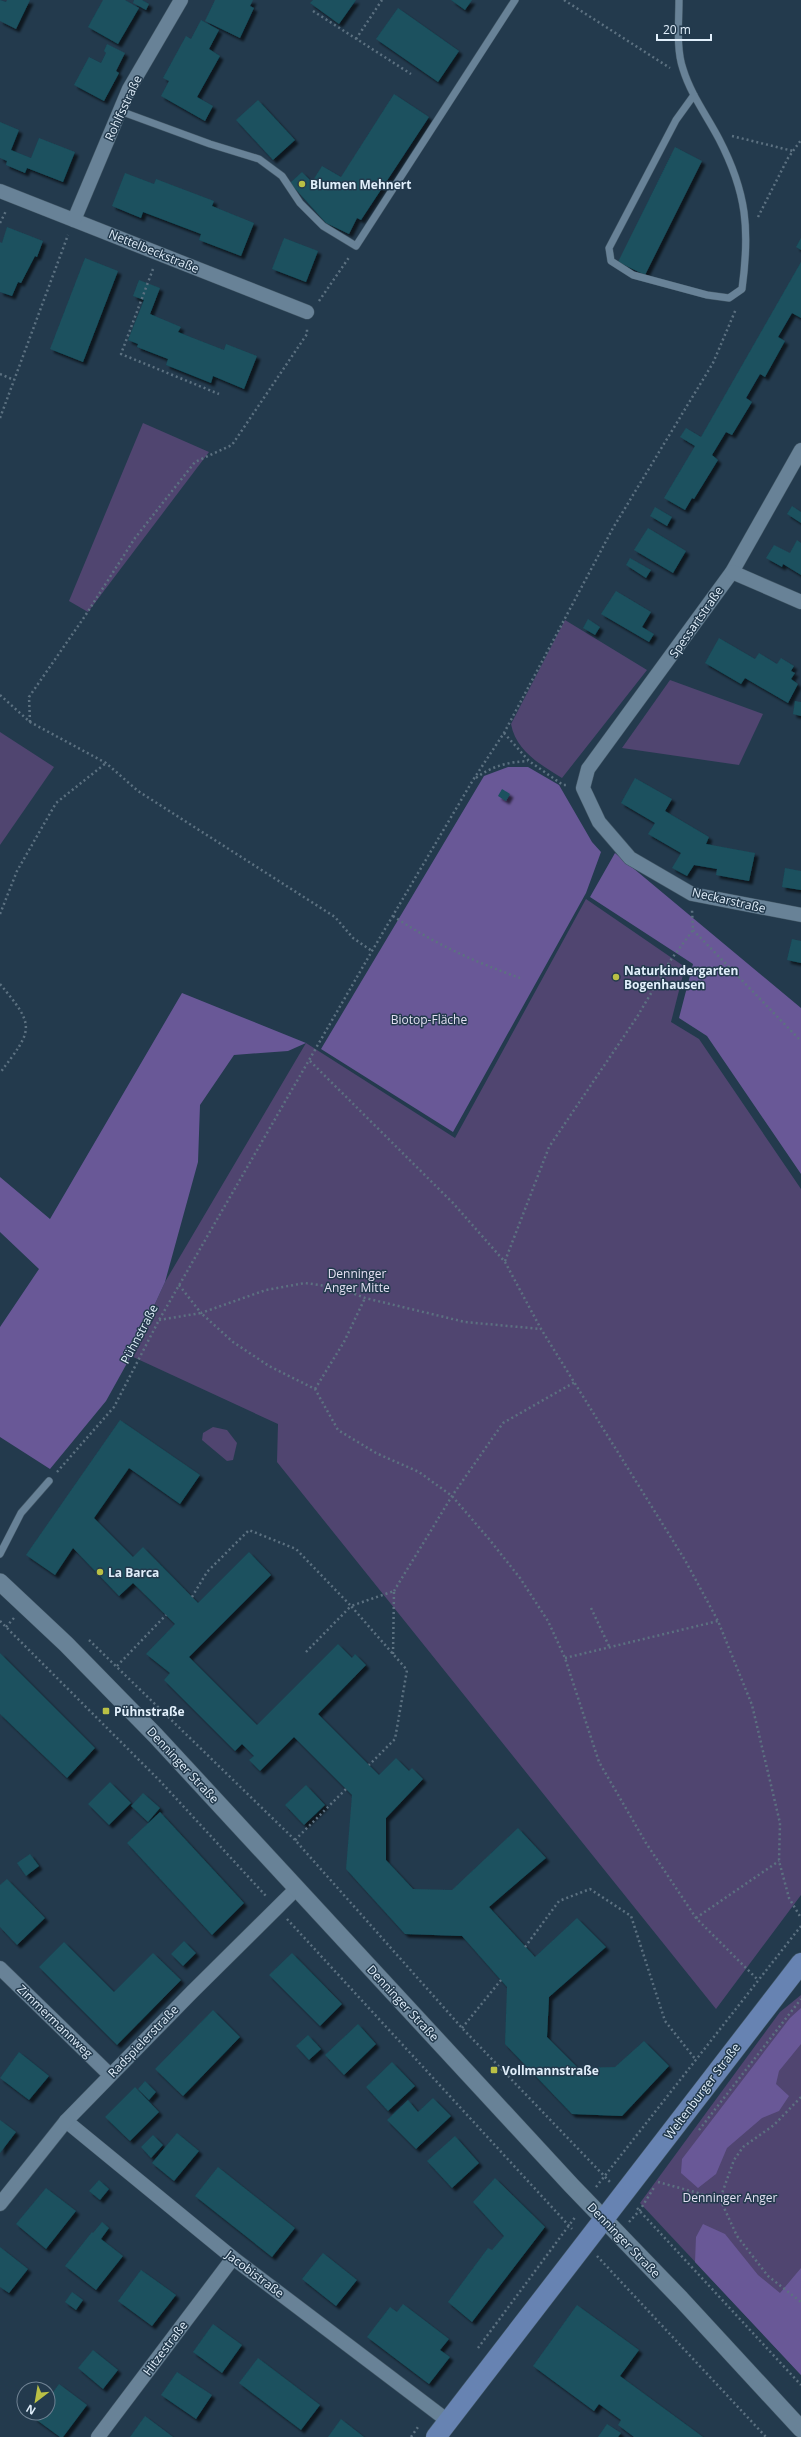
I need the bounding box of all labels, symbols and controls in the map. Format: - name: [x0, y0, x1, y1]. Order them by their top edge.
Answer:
- scale bar: [657, 16, 711, 42]
- text: 20 m: [663, 21, 691, 38]
- street label: Rohlfsstraße: [100, 72, 146, 144]
- place label: Blumen Mehnert: [310, 176, 411, 193]
- marker: Blumen Mehnert: [297, 179, 307, 189]
- street label: Nettelbeckstraße: [106, 225, 202, 277]
- street label: Spessartstraße: [665, 583, 727, 661]
- street label: Neckarstraße: [690, 883, 768, 917]
- place label: Naturkindergarten Bogenhausen: [624, 962, 738, 993]
- marker: Naturkindergarten Bogenhausen: [611, 972, 621, 982]
- park label: Biotop-Fläche: [391, 1011, 467, 1028]
- park label: Denninger Anger Mitte: [324, 1265, 390, 1296]
- street label: Pühnstraße: [116, 1301, 162, 1367]
- place label: La Barca: [108, 1564, 159, 1581]
- marker: La Barca: [95, 1567, 105, 1577]
- place label: Pühnstraße: [114, 1703, 185, 1720]
- marker: Pühnstraße: [101, 1706, 111, 1716]
- street label: Denninger Straße: [143, 1723, 223, 1807]
- street label: Denninger Straße: [363, 1961, 443, 2045]
- street label: Zimmermannweg: [14, 1981, 97, 2062]
- street label: Radspielerstraße: [104, 2001, 182, 2081]
- street label: Weltenburger Straße: [660, 2039, 744, 2143]
- place label: Vollmannstraße: [502, 2062, 599, 2079]
- marker: Vollmannstraße: [489, 2065, 499, 2075]
- park label: Denninger Anger: [683, 2189, 778, 2206]
- street label: Denninger Straße: [584, 2199, 664, 2282]
- street label: Jacobistraße: [222, 2246, 288, 2302]
- street label: Hitzestraße: [139, 2317, 191, 2379]
- north arrow: [16, 2381, 56, 2421]
- text: N: [23, 2401, 38, 2419]

